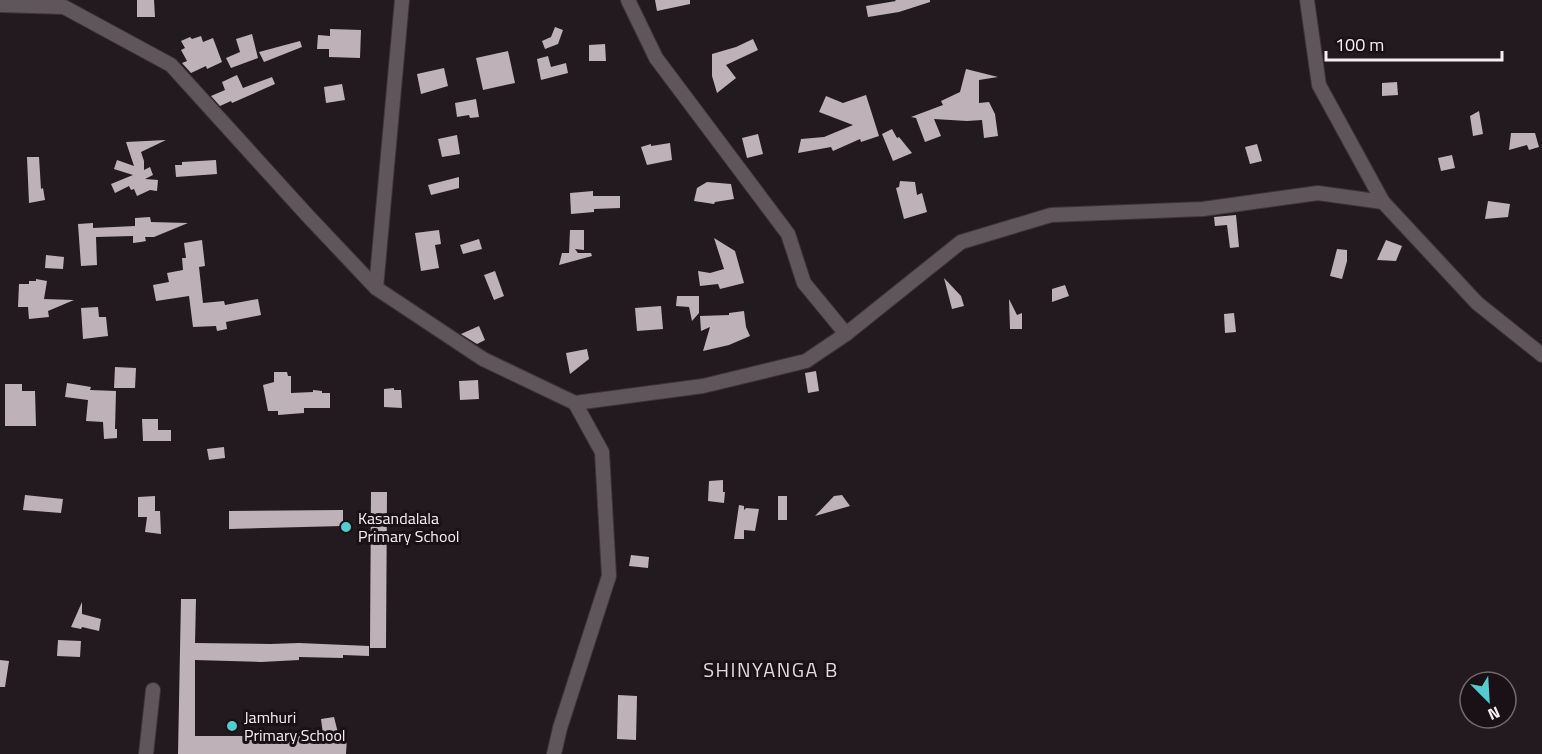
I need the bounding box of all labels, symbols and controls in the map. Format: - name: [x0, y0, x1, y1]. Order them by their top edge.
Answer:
- scale bar: [1326, 24, 1502, 62]
- text: 100 m: [1335, 31, 1384, 58]
- place label: Kasandalala Primary School: [358, 506, 460, 548]
- marker: Kasandalala Primary School: [339, 520, 353, 534]
- district label: SHINYANGA B: [703, 654, 839, 685]
- north arrow: [1458, 670, 1518, 730]
- text: N: [1484, 700, 1504, 727]
- place label: Jamhuri Primary School: [244, 705, 346, 747]
- marker: Jamhuri Primary School: [225, 719, 239, 733]

